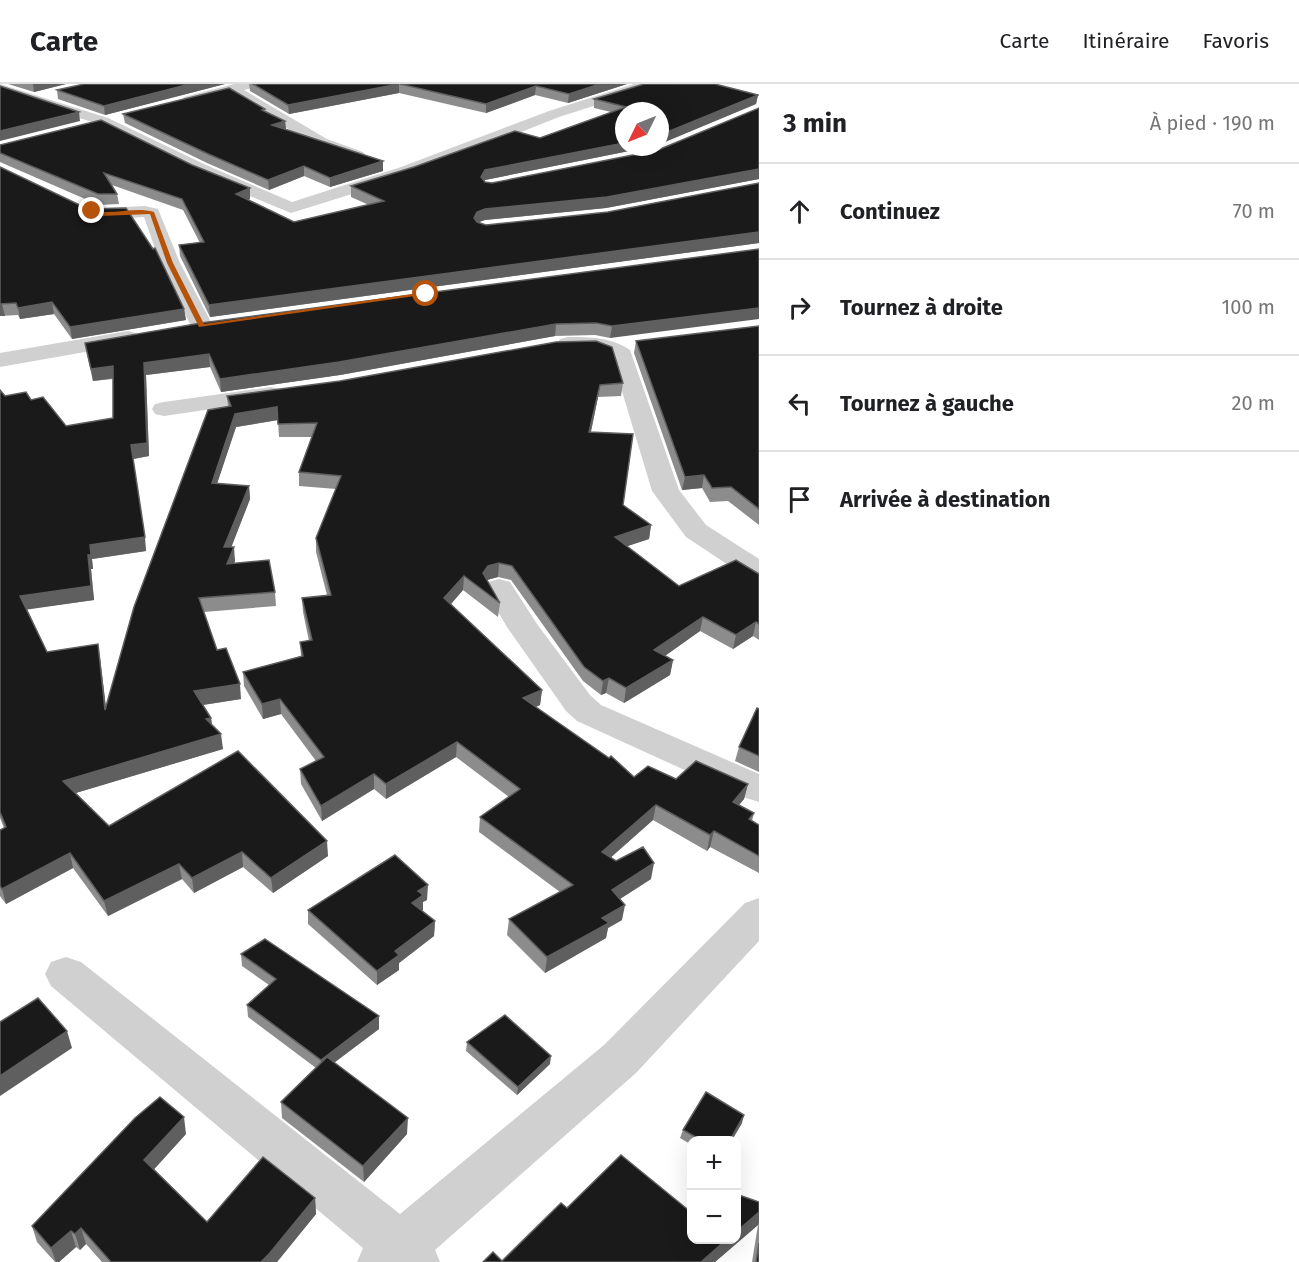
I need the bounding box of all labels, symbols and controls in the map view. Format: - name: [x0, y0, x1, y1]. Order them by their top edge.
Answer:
- text: Carte: [30, 25, 98, 58]
- text: Carte: [1000, 28, 1049, 54]
- text: Itinéraire: [1082, 28, 1169, 54]
- text: Favoris: [1202, 28, 1269, 54]
- north arrow: [615, 102, 669, 156]
- text: 3 min: [783, 108, 847, 139]
- text: À pied · 190 m: [1150, 111, 1275, 135]
- icon: ahead: [783, 195, 816, 228]
- route end: [78, 197, 104, 223]
- text: Continuez: [840, 198, 940, 225]
- text: 70 m: [1233, 199, 1275, 223]
- route start: [412, 280, 438, 306]
- icon: right: [783, 291, 816, 324]
- text: Tournez à droite: [840, 294, 1003, 321]
- text: 100 m: [1222, 295, 1275, 319]
- icon: left: [783, 387, 816, 420]
- text: Tournez à gauche: [840, 390, 1014, 417]
- text: 20 m: [1232, 391, 1275, 415]
- icon: arrive: [783, 483, 816, 516]
- text: Arrivée à destination: [840, 486, 1050, 513]
- map controls: [687, 1136, 741, 1244]
- button: +: [687, 1136, 741, 1190]
- button: −: [687, 1190, 741, 1244]

